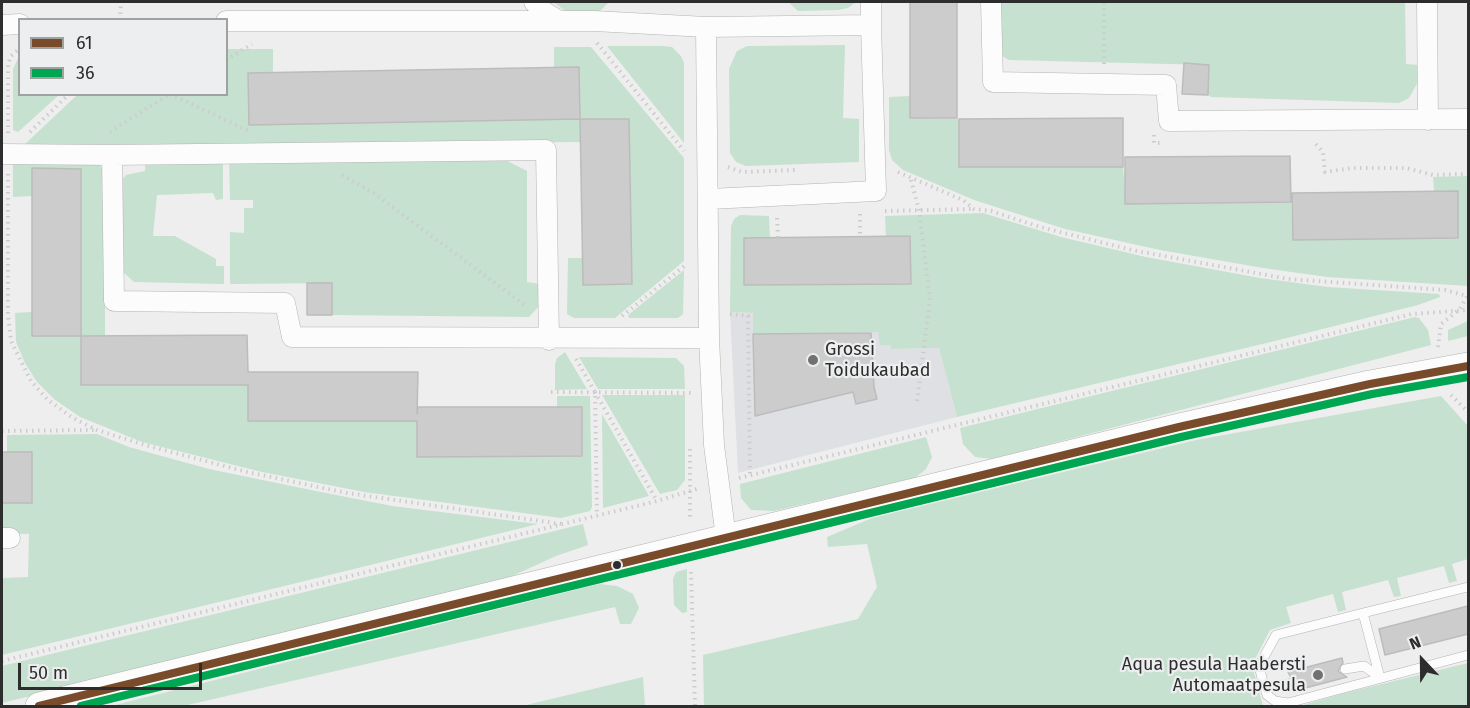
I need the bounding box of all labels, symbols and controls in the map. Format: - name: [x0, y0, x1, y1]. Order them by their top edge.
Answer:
- legend: [18, 18, 228, 96]
- text: 61: [76, 32, 93, 54]
- text: 36: [76, 62, 95, 84]
- place label: Grossi Toidukaubad: [825, 339, 930, 382]
- marker: Grossi Toidukaubad: [806, 353, 820, 367]
- unlabelled marker: [611, 559, 623, 571]
- north arrow: [1392, 630, 1452, 690]
- text: N: [1407, 632, 1424, 654]
- scale bar: [21, 651, 206, 689]
- place label: Aqua pesula Haabersti Automaatpesula: [1122, 654, 1306, 696]
- text: 50 m: [29, 662, 68, 684]
- marker: Aqua pesula Haabersti Automaatpesula: [1311, 668, 1325, 682]

